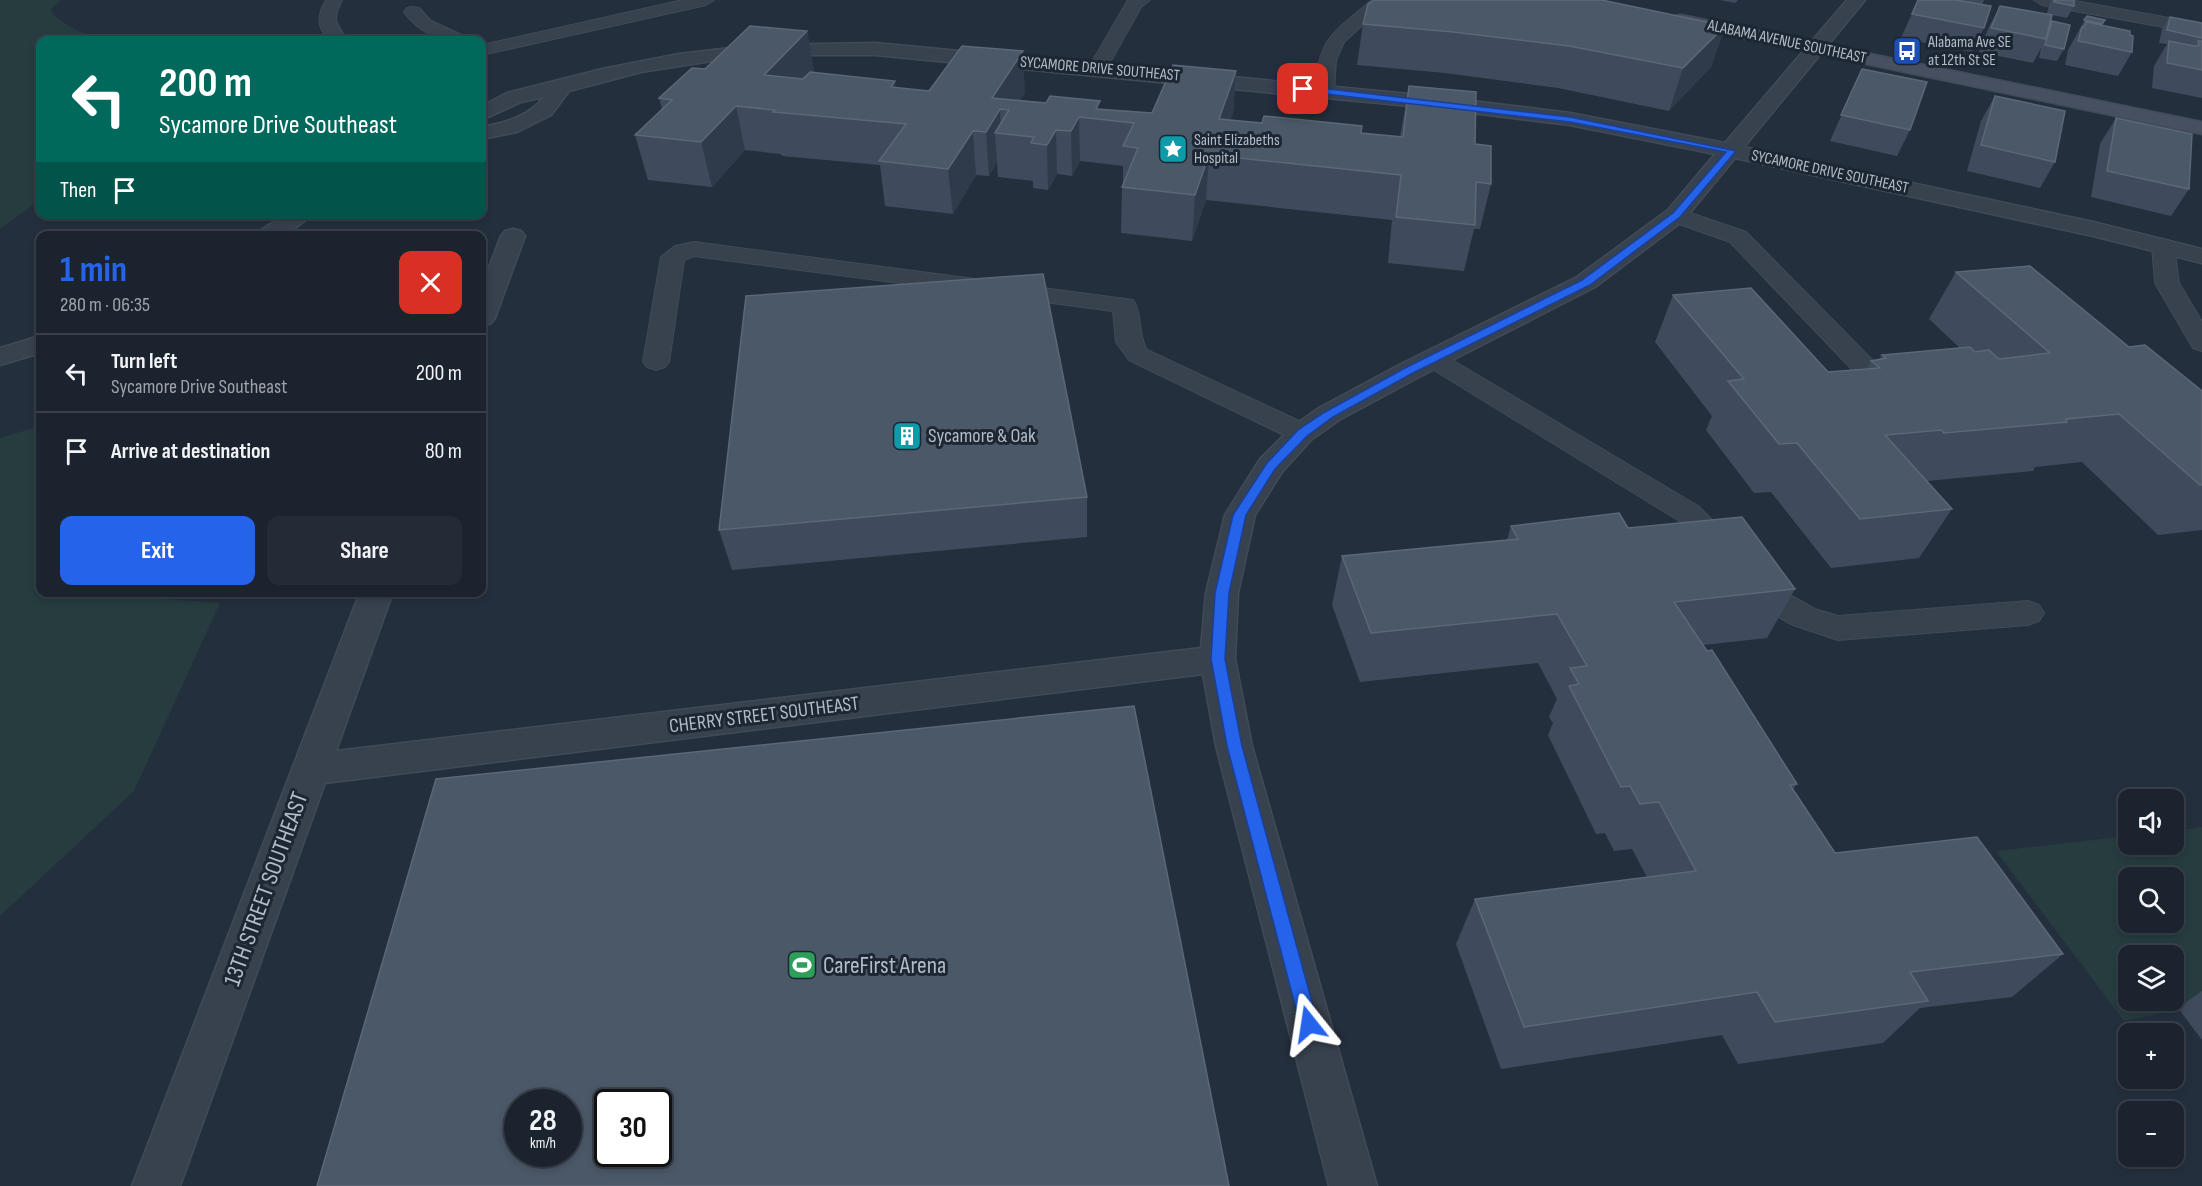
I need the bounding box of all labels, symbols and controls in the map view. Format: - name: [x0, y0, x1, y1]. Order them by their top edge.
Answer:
- street label: ALABAMA AVENUE SOUTHEAST: [1705, 16, 1869, 68]
- place label: Alabama Ave SE at 12th St SE: [1927, 33, 2011, 70]
- bus stop icon: Alabama Ave SE at 12th St SE: [1891, 35, 1923, 67]
- street label: SYCAMORE DRIVE SOUTHEAST: [1019, 53, 1181, 85]
- text: 200 m: [159, 58, 252, 109]
- icon: left: [60, 60, 138, 138]
- pin: [1277, 63, 1328, 114]
- icon: arrive: [1286, 72, 1319, 105]
- text: Sycamore Drive Southeast: [159, 109, 397, 141]
- place label: Saint Elizabeths Hospital: [1194, 131, 1280, 168]
- place icon: Saint Elizabeths Hospital: [1157, 133, 1189, 165]
- street label: SYCAMORE DRIVE SOUTHEAST: [1750, 146, 1911, 198]
- icon: arrive: [108, 174, 141, 207]
- text: Then: [60, 177, 96, 204]
- text: 1 min: [60, 249, 127, 292]
- button: close: [399, 251, 462, 314]
- text: 280 m · 06:35: [60, 293, 150, 317]
- text: Turn left: [111, 348, 177, 375]
- icon: left: [60, 357, 93, 390]
- text: 200 m: [416, 360, 462, 387]
- text: Sycamore Drive Southeast: [111, 375, 287, 399]
- building icon: Sycamore & Oak: [891, 420, 923, 452]
- place label: Sycamore & Oak: [928, 424, 1036, 448]
- icon: arrive: [60, 435, 93, 468]
- text: Arrive at destination: [111, 438, 270, 465]
- text: 80 m: [425, 438, 462, 465]
- button: Exit: [60, 516, 255, 585]
- button: Share: [267, 516, 462, 585]
- street label: CHERRY STREET SOUTHEAST: [668, 691, 860, 739]
- street label: 13TH STREET SOUTHEAST: [217, 788, 315, 990]
- map controls: [2118, 789, 2184, 1167]
- button: sound: [2118, 789, 2184, 855]
- button: search: [2118, 867, 2184, 933]
- button: layers: [2118, 945, 2184, 1011]
- sports icon: CareFirst Arena: [786, 949, 818, 981]
- place label: CareFirst Arena: [823, 951, 946, 980]
- position arrow: [1277, 992, 1341, 1056]
- button: +: [2118, 1023, 2184, 1089]
- speed limit sign: 30: [594, 1089, 672, 1167]
- button: −: [2118, 1101, 2184, 1167]
- text: 28: [529, 1103, 557, 1139]
- text: km/h: [530, 1134, 556, 1153]

